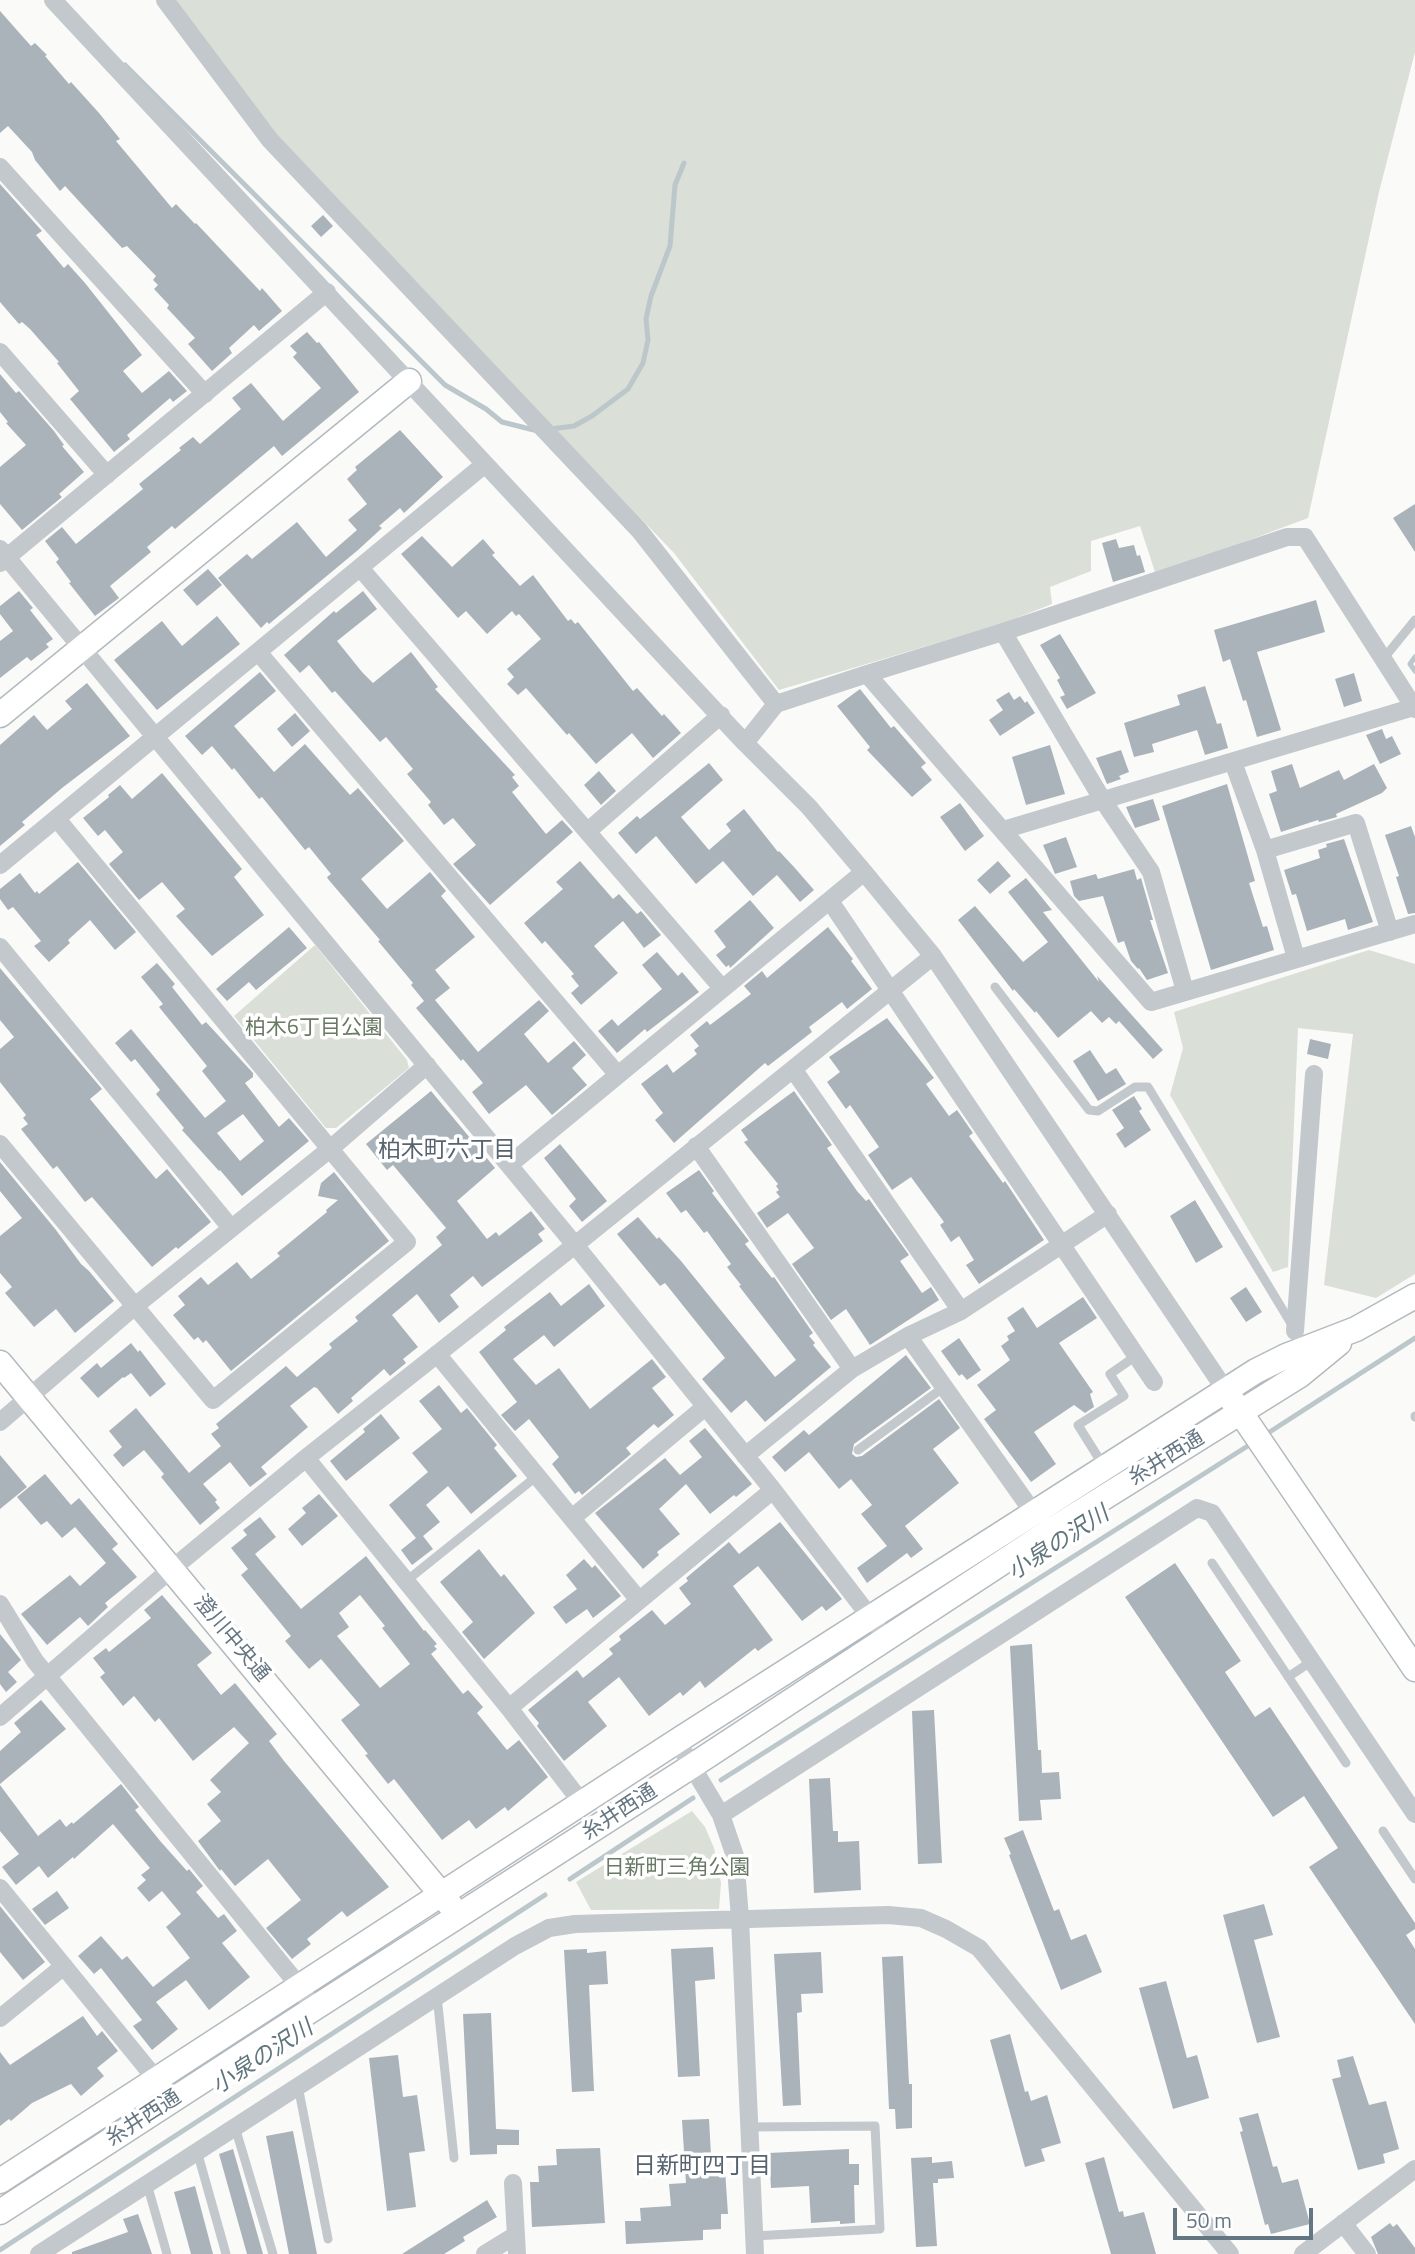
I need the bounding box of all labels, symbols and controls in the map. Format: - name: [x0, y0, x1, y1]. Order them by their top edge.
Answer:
- park label: 柏木6丁目公園: [245, 1016, 383, 1042]
- district label: 柏木町六丁目: [378, 1137, 516, 1165]
- street label: 糸井西通: [1125, 1426, 1209, 1492]
- water label: 小泉の沢川: [1003, 1501, 1115, 1587]
- street label: 澄川中央通: [188, 1591, 274, 1687]
- street label: 糸井西通: [578, 1780, 662, 1846]
- park label: 日新町三角公園: [604, 1856, 750, 1882]
- water label: 小泉の沢川: [207, 2015, 319, 2101]
- street label: 糸井西通: [102, 2086, 186, 2152]
- district label: 日新町四丁目: [633, 2153, 771, 2181]
- scale bar: [1177, 2194, 1317, 2238]
- text: 50 m: [1186, 2204, 1232, 2236]

